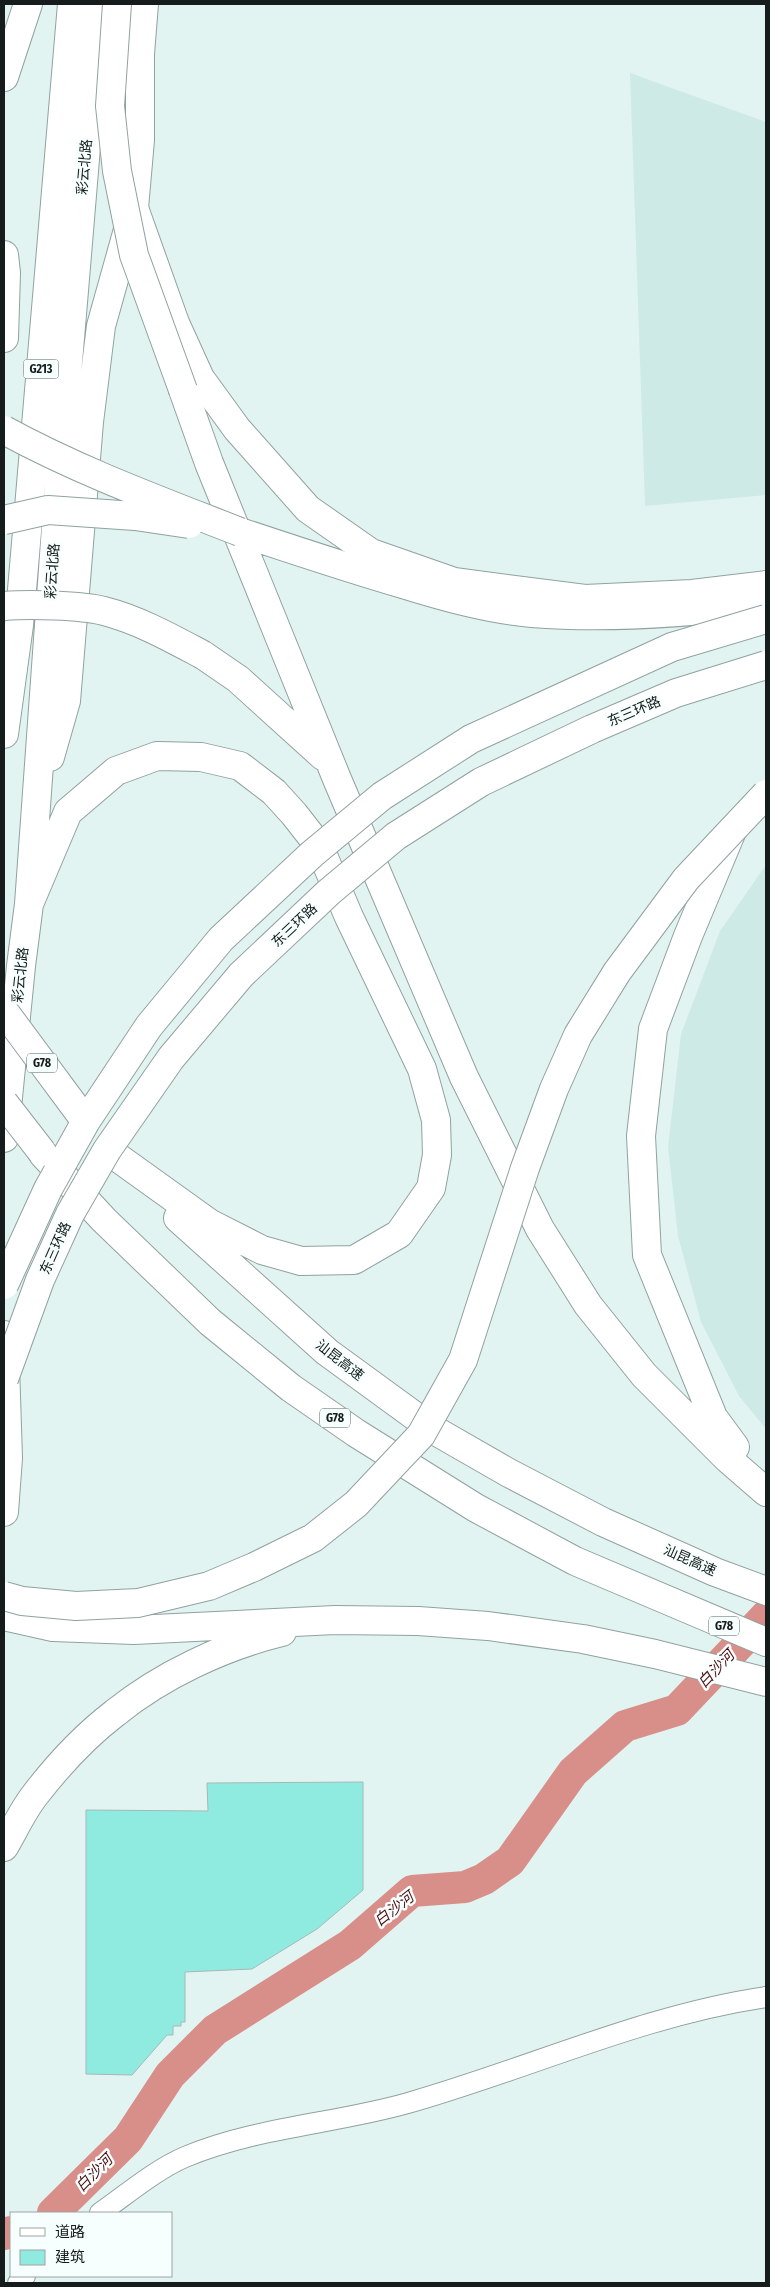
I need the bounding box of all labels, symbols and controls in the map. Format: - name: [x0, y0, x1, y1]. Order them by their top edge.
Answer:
- street label: 彩云北路: [74, 138, 95, 196]
- road number: G213: [23, 359, 58, 378]
- street label: 彩云北路: [42, 543, 63, 600]
- street label: 东三环路: [605, 693, 663, 730]
- street label: 东三环路: [268, 900, 321, 951]
- street label: 彩云北路: [9, 946, 32, 1004]
- road number: G78: [27, 1054, 57, 1072]
- street label: 东三环路: [36, 1219, 75, 1277]
- street label: 汕昆高速: [312, 1336, 367, 1384]
- road number: G78: [320, 1409, 350, 1428]
- street label: 汕昆高速: [661, 1541, 719, 1580]
- road number: G78: [709, 1616, 739, 1635]
- water label: 白沙河: [694, 1644, 740, 1691]
- water label: 白沙河: [371, 1886, 420, 1930]
- water label: 白沙河: [72, 2149, 118, 2195]
- legend: [10, 2212, 172, 2277]
- text: 道路: [55, 2223, 85, 2241]
- text: 建筑: [55, 2248, 85, 2266]

